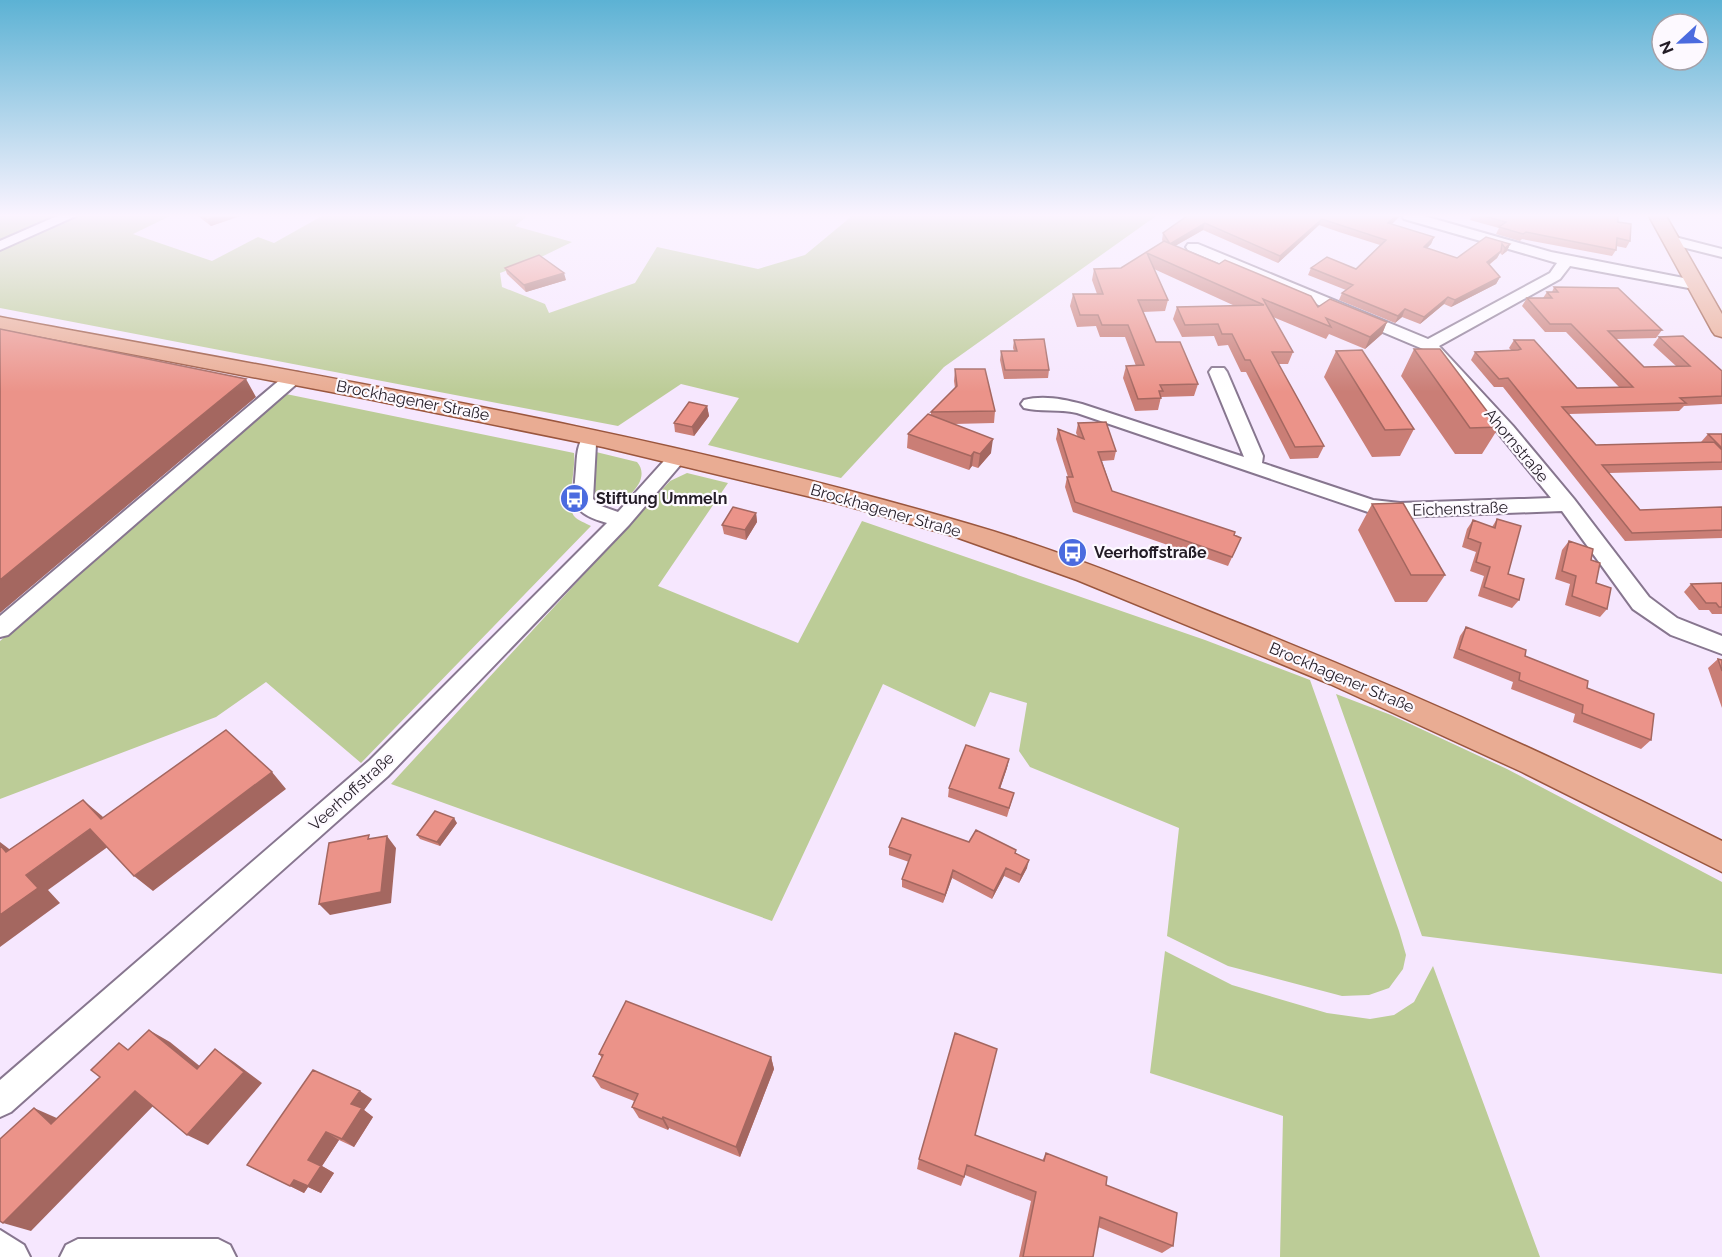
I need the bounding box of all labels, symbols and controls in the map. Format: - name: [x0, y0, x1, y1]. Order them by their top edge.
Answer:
- north arrow: [1650, 12, 1710, 72]
- text: N: [1655, 38, 1678, 57]
- street label: Brockhagener Straße: [335, 376, 491, 425]
- street label: Ahornstraße: [1480, 405, 1553, 486]
- street label: Brockhagener Straße: [808, 480, 963, 541]
- bus stop icon: Stiftung Ummeln: [559, 482, 591, 514]
- place label: Stiftung Ummeln: [596, 489, 727, 508]
- street label: Eichenstraße: [1412, 497, 1508, 520]
- bus stop icon: Veerhoffstraße: [1057, 536, 1089, 568]
- place label: Veerhoffstraße: [1094, 543, 1207, 562]
- street label: Brockhagener Straße: [1266, 638, 1417, 717]
- street label: Veerhoffstraße: [305, 748, 398, 835]

